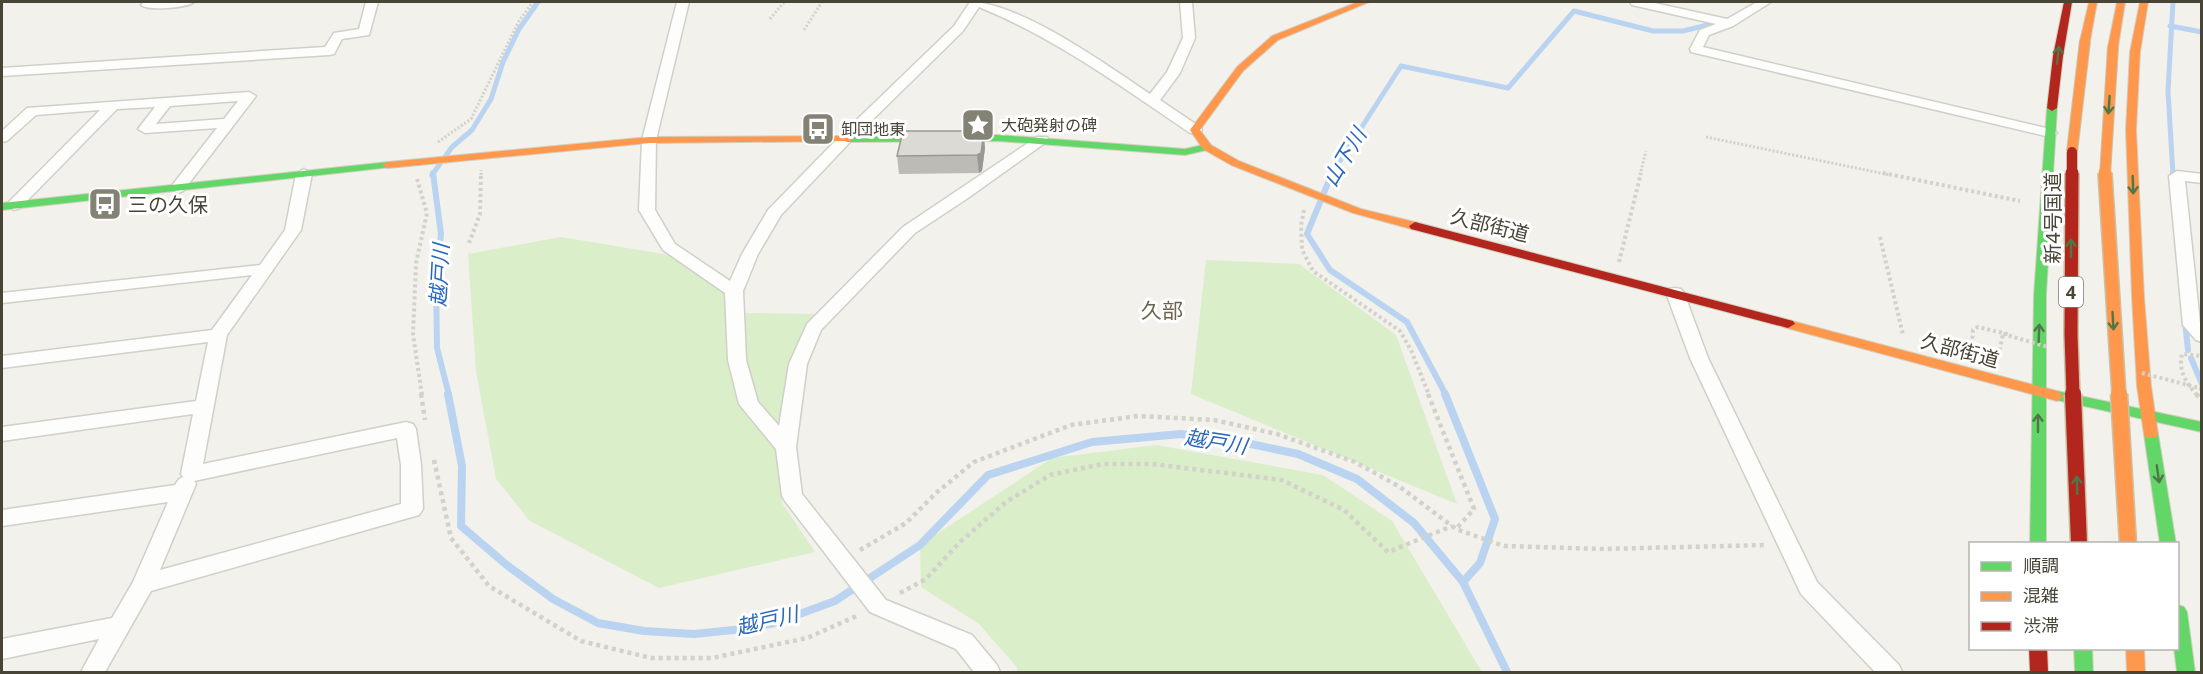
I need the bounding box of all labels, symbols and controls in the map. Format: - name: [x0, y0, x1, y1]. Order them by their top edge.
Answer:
- one-way arrow: [2053, 45, 2064, 65]
- one-way arrow: [2103, 95, 2114, 114]
- place icon: 大砲発射の碑: [960, 107, 996, 143]
- bus stop icon: 卸団地東: [800, 111, 836, 147]
- place label: 大砲発射の碑: [1001, 114, 1097, 136]
- place label: 卸団地東: [841, 118, 905, 140]
- water label: 山下川: [1316, 121, 1373, 191]
- street label: 新4号国道: [2039, 172, 2066, 264]
- one-way arrow: [2128, 175, 2139, 195]
- bus stop icon: 三の久保: [87, 186, 123, 222]
- place label: 三の久保: [128, 191, 208, 218]
- street label: 久部街道: [1448, 202, 1532, 248]
- one-way arrow: [2065, 239, 2077, 259]
- water label: 越戸川: [423, 241, 455, 307]
- road number: 4: [2059, 277, 2083, 307]
- district label: 久部: [1141, 296, 1183, 324]
- one-way arrow: [2108, 310, 2119, 330]
- one-way arrow: [2034, 324, 2045, 344]
- street label: 久部街道: [1918, 327, 2002, 373]
- one-way arrow: [2032, 413, 2044, 433]
- water label: 越戸川: [1183, 422, 1251, 460]
- one-way arrow: [2153, 464, 2164, 484]
- one-way arrow: [2071, 476, 2082, 496]
- legend: [1969, 542, 2179, 650]
- text: 順調: [2023, 553, 2059, 577]
- text: 混雑: [2023, 583, 2059, 607]
- water label: 越戸川: [733, 599, 803, 641]
- text: 渋滞: [2023, 613, 2059, 637]

